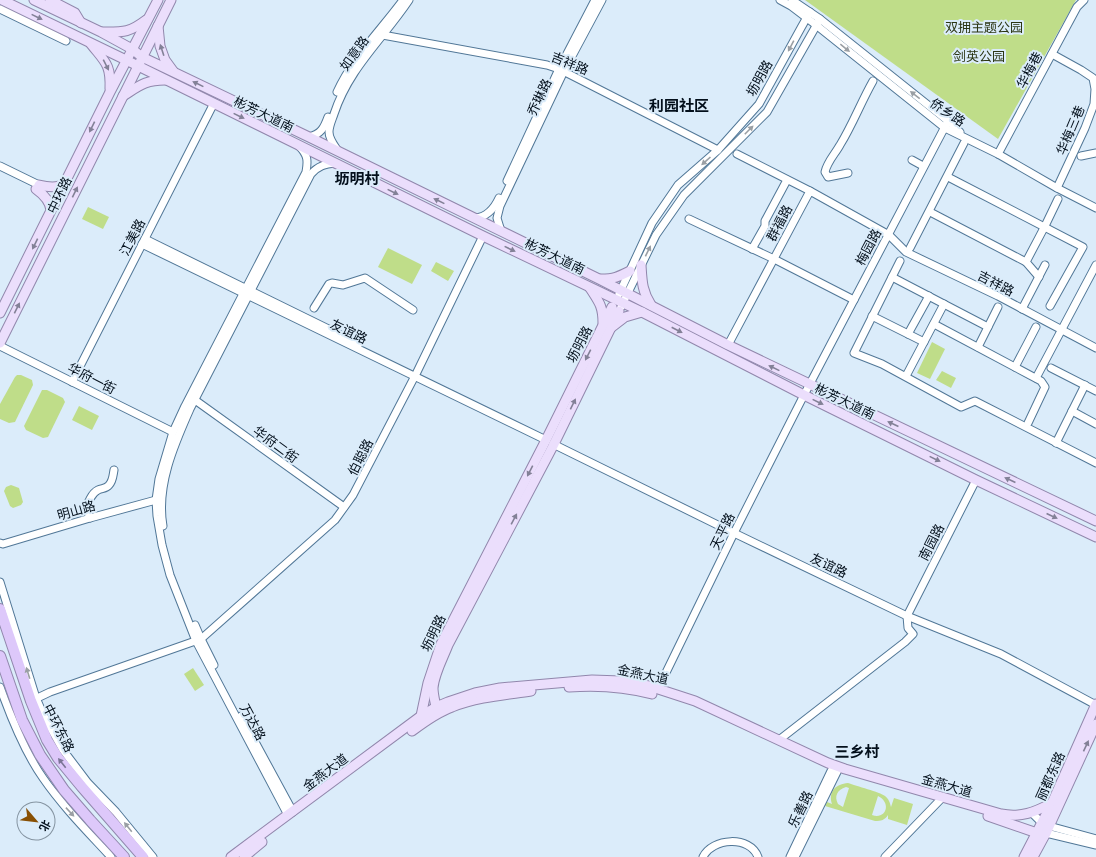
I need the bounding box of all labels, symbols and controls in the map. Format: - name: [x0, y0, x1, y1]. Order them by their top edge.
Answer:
- one-way arrow: [32, 14, 43, 20]
- park label: 双拥主题公园: [945, 18, 1023, 36]
- street label: 如意路: [335, 32, 373, 74]
- one-way arrow: [787, 40, 794, 52]
- one-way arrow: [158, 44, 164, 56]
- one-way arrow: [839, 44, 850, 52]
- street label: 吉祥路: [549, 47, 591, 79]
- park label: 剑英公园: [953, 47, 1005, 65]
- street label: 华梅巷: [1012, 49, 1046, 91]
- street label: 坜明路: [742, 57, 776, 99]
- one-way arrow: [103, 59, 109, 70]
- street label: 乔琳路: [523, 76, 555, 118]
- one-way arrow: [192, 81, 204, 87]
- one-way arrow: [909, 90, 920, 99]
- street label: 彬芳大道南: [231, 92, 297, 136]
- street label: 侨乡路: [927, 94, 969, 130]
- district label: 利园社区: [649, 95, 709, 115]
- street label: 华梅三巷: [1052, 103, 1088, 157]
- one-way arrow: [233, 112, 244, 119]
- one-way arrow: [89, 122, 96, 133]
- one-way arrow: [744, 125, 754, 135]
- one-way arrow: [700, 156, 711, 165]
- district label: 坜明村: [334, 168, 380, 188]
- street label: 中环路: [42, 174, 76, 216]
- one-way arrow: [72, 186, 78, 198]
- one-way arrow: [387, 189, 399, 195]
- one-way arrow: [434, 198, 445, 204]
- street label: 群福路: [762, 202, 796, 244]
- street label: 江美路: [115, 216, 149, 258]
- street label: 梅园路: [851, 226, 885, 268]
- street label: 彬芳大道南: [522, 234, 588, 278]
- one-way arrow: [31, 238, 38, 250]
- one-way arrow: [645, 245, 651, 256]
- one-way arrow: [504, 246, 515, 252]
- street label: 吉祥路: [975, 266, 1017, 300]
- one-way arrow: [14, 303, 20, 314]
- street label: 友谊路: [328, 314, 370, 348]
- street label: 坜明路: [562, 323, 596, 365]
- one-way arrow: [671, 327, 683, 333]
- one-way arrow: [585, 349, 592, 360]
- street label: 华府一街: [65, 358, 119, 398]
- one-way arrow: [769, 365, 780, 371]
- street label: 彬芳大道南: [812, 379, 878, 423]
- one-way arrow: [570, 398, 576, 409]
- one-way arrow: [812, 399, 824, 405]
- street label: 华府二街: [250, 421, 302, 467]
- one-way arrow: [887, 421, 899, 427]
- street label: 伯聪路: [343, 436, 377, 478]
- one-way arrow: [929, 456, 940, 463]
- one-way arrow: [527, 465, 533, 477]
- one-way arrow: [1005, 477, 1016, 483]
- street label: 明山路: [55, 496, 97, 524]
- street label: 天平路: [705, 510, 739, 552]
- one-way arrow: [1046, 513, 1057, 519]
- one-way arrow: [511, 514, 517, 525]
- street label: 南园路: [914, 521, 948, 563]
- street label: 友谊路: [808, 548, 850, 582]
- street label: 坜明路: [417, 612, 449, 654]
- street label: 金燕大道: [616, 660, 670, 688]
- one-way arrow: [25, 666, 31, 678]
- street label: 中环东路: [39, 701, 79, 755]
- street label: 万达路: [236, 701, 270, 743]
- district label: 三乡村: [834, 741, 880, 761]
- one-way arrow: [1083, 741, 1089, 752]
- street label: 金燕大道: [299, 749, 351, 795]
- street label: 丽都东路: [1031, 749, 1069, 803]
- one-way arrow: [58, 757, 66, 768]
- street label: 金燕大道: [920, 769, 974, 801]
- street label: 乐善路: [783, 788, 817, 830]
- north arrow: [16, 801, 56, 841]
- one-way arrow: [65, 807, 75, 817]
- text: 北: [36, 818, 54, 834]
- one-way arrow: [124, 821, 133, 832]

